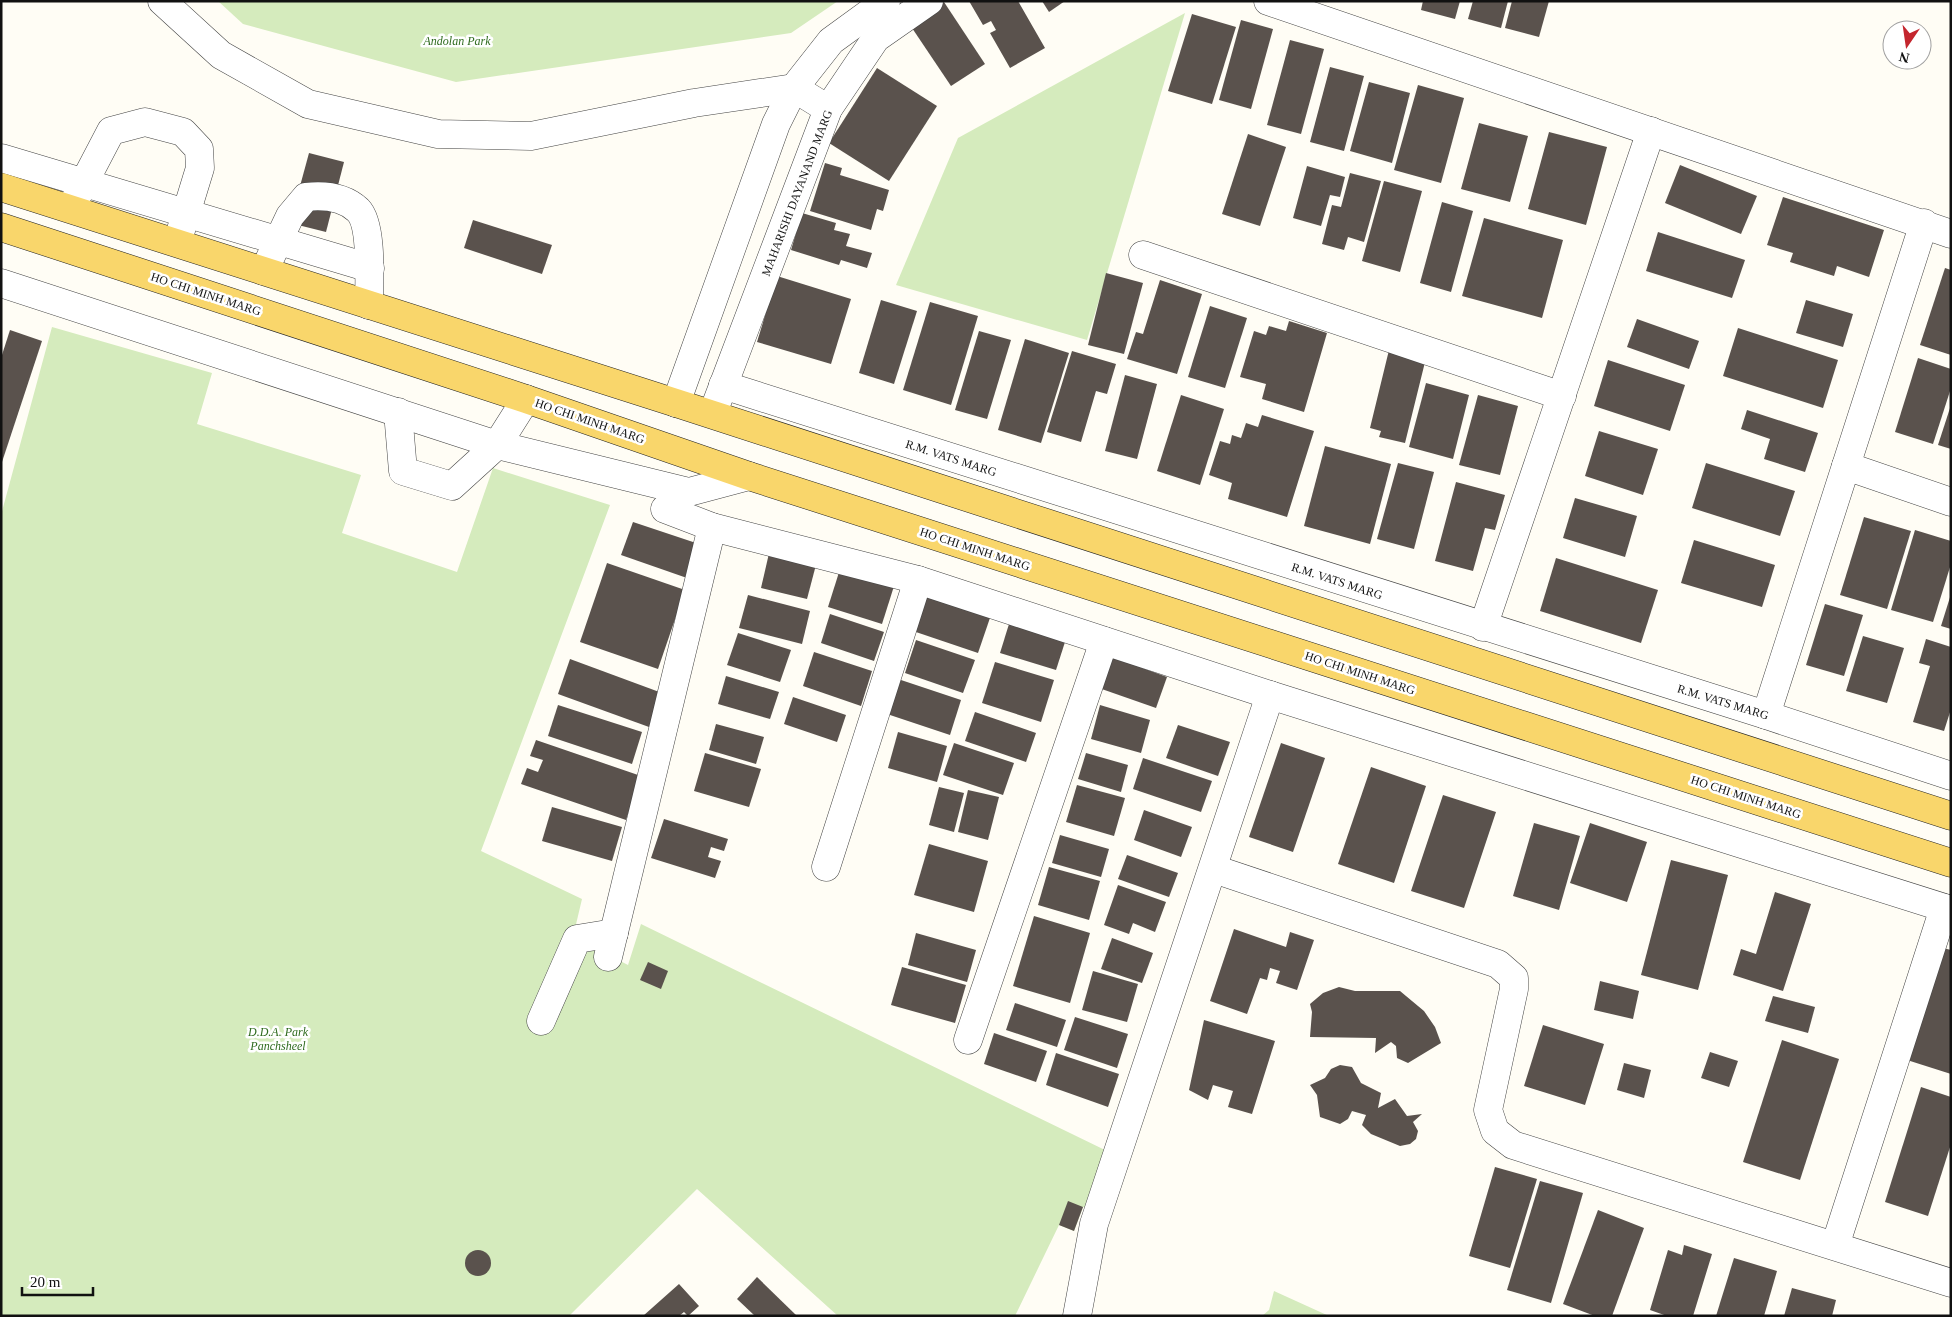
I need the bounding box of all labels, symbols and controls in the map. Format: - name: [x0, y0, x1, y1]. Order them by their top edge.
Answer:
- north arrow: [1882, 20, 1932, 70]
- park label: Andolan Park: [423, 34, 491, 48]
- text: N: [1898, 49, 1911, 66]
- street label: MAHARISHI DAYANAND MARG: [759, 108, 835, 278]
- street label: HO CHI MINH MARG: [149, 270, 263, 319]
- street label: HO CHI MINH MARG: [533, 396, 647, 446]
- street label: R.M. VATS MARG: [904, 437, 999, 479]
- street label: HO CHI MINH MARG: [918, 525, 1032, 574]
- street label: R.M. VATS MARG: [1290, 560, 1385, 602]
- street label: HO CHI MINH MARG: [1303, 649, 1417, 698]
- street label: R.M. VATS MARG: [1676, 681, 1771, 723]
- street label: HO CHI MINH MARG: [1689, 773, 1803, 822]
- park label: D.D.A. Park Panchsheel: [247, 1025, 309, 1053]
- scale bar: [22, 1264, 94, 1296]
- text: 20 m: [30, 1274, 61, 1290]

